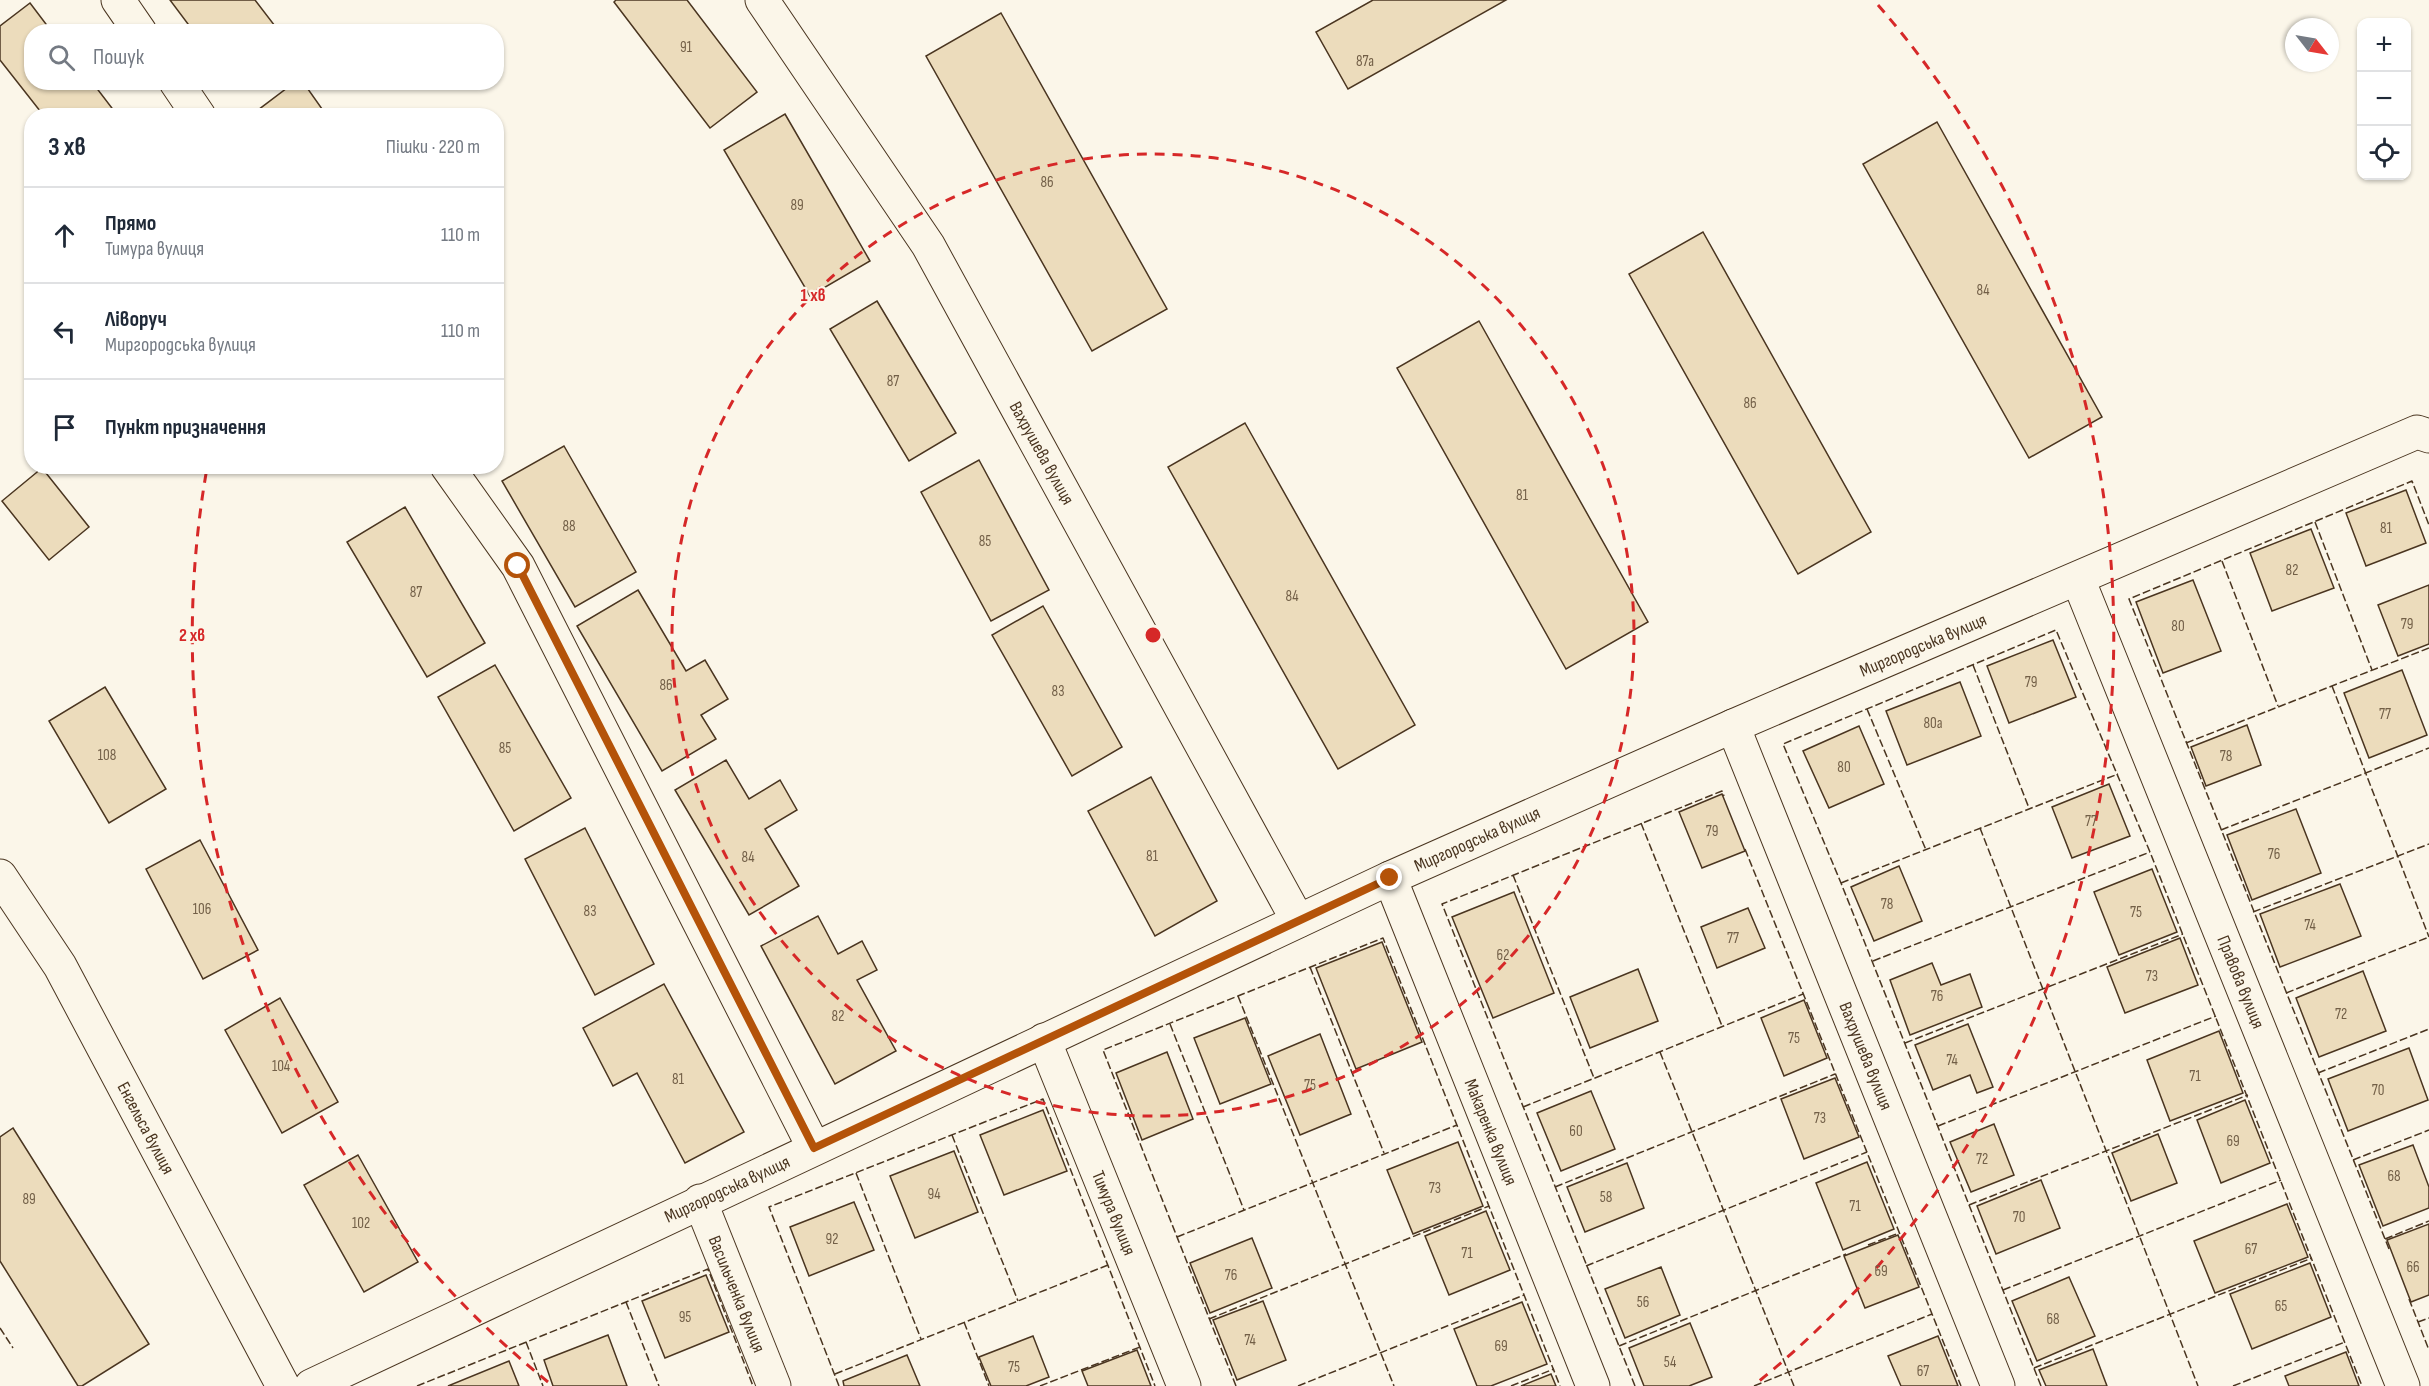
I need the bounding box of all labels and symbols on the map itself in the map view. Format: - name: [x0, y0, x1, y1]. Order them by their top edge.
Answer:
- north arrow: [2285, 18, 2339, 72]
- house number: 91: [680, 38, 693, 57]
- house number: 87а: [1356, 52, 1374, 71]
- house number: 86: [1040, 173, 1054, 192]
- house number: 89: [790, 196, 804, 215]
- house number: 84: [1976, 281, 1990, 300]
- text: 1 хв: [800, 285, 826, 306]
- house number: 87: [887, 372, 899, 391]
- house number: 86: [1743, 394, 1757, 413]
- street label: Вахрушева вулиця: [1005, 398, 1079, 508]
- house number: 81: [1516, 486, 1529, 505]
- house number: 88: [562, 517, 576, 536]
- house number: 81: [2380, 519, 2393, 538]
- house number: 85: [979, 532, 991, 551]
- route start: [504, 552, 530, 578]
- house number: 82: [2286, 561, 2298, 580]
- house number: 87: [410, 583, 422, 602]
- house number: 84: [1285, 587, 1299, 606]
- street label: Миргородська вулиця: [1857, 609, 1990, 682]
- house number: 79: [2401, 615, 2413, 634]
- house number: 80: [2171, 617, 2185, 636]
- text: 2 хв: [179, 625, 205, 646]
- centre of rings: [1143, 625, 1163, 645]
- house number: 79: [2025, 673, 2037, 692]
- house number: 86: [659, 676, 673, 695]
- house number: 83: [1052, 682, 1064, 701]
- house number: 77: [2379, 705, 2391, 724]
- house number: 80а: [1923, 714, 1943, 733]
- house number: 85: [499, 739, 511, 758]
- house number: 108: [98, 746, 116, 765]
- house number: 78: [2220, 747, 2232, 766]
- house number: 80: [1837, 758, 1851, 777]
- street label: Миргородська вулиця: [1411, 802, 1543, 877]
- house number: 77: [2085, 812, 2097, 831]
- house number: 79: [1706, 822, 1718, 841]
- house number: 76: [2268, 845, 2280, 864]
- house number: 81: [1146, 847, 1159, 866]
- house number: 84: [741, 848, 755, 867]
- route end: [1376, 864, 1402, 890]
- house number: 78: [1881, 895, 1893, 914]
- house number: 106: [193, 900, 211, 919]
- house number: 83: [584, 902, 596, 921]
- house number: 75: [2130, 903, 2142, 922]
- house number: 74: [2304, 916, 2316, 935]
- house number: 77: [1727, 929, 1739, 948]
- street label: Правова вулиця: [2212, 933, 2269, 1032]
- house number: 62: [1497, 946, 1509, 965]
- house number: 73: [2146, 967, 2158, 986]
- house number: 76: [1931, 987, 1943, 1006]
- street label: Вахрушева вулиця: [1834, 999, 1897, 1113]
- house number: 72: [2335, 1005, 2347, 1024]
- house number: 82: [832, 1007, 844, 1026]
- house number: 75: [1788, 1029, 1800, 1048]
- house number: 74: [1946, 1051, 1958, 1070]
- house number: 104: [272, 1057, 290, 1076]
- house number: 71: [2189, 1067, 2201, 1086]
- house number: 81: [672, 1070, 685, 1089]
- house number: 75: [1304, 1076, 1316, 1095]
- street label: Макаренка вулиця: [1460, 1076, 1521, 1188]
- street label: Енгельса вулиця: [112, 1079, 179, 1178]
- house number: 70: [2372, 1081, 2384, 1100]
- house number: 73: [1814, 1109, 1826, 1128]
- house number: 60: [1569, 1122, 1583, 1141]
- house number: 69: [2226, 1132, 2240, 1151]
- house number: 72: [1976, 1150, 1988, 1169]
- street label: Миргородська вулиця: [661, 1151, 793, 1228]
- house number: 68: [2387, 1167, 2401, 1186]
- street label: Тимура вулиця: [1087, 1168, 1140, 1258]
- house number: 73: [1429, 1179, 1441, 1198]
- house number: 94: [928, 1185, 940, 1204]
- house number: 58: [1600, 1188, 1612, 1207]
- house number: 89: [22, 1190, 36, 1209]
- house number: 71: [1849, 1197, 1861, 1216]
- house number: 70: [2013, 1208, 2025, 1227]
- house number: 102: [352, 1214, 370, 1233]
- house number: 92: [826, 1230, 838, 1249]
- street label: Васильченка вулиця: [704, 1233, 770, 1356]
- house number: 67: [2245, 1240, 2257, 1259]
- house number: 71: [1461, 1244, 1473, 1263]
- house number: 66: [2406, 1258, 2420, 1277]
- house number: 69: [1874, 1262, 1888, 1281]
- house number: 76: [1225, 1266, 1237, 1285]
- house number: 56: [1637, 1293, 1649, 1312]
- house number: 65: [2275, 1297, 2287, 1316]
- house number: 95: [679, 1308, 691, 1327]
- house number: 68: [2046, 1310, 2060, 1329]
- house number: 74: [1244, 1331, 1256, 1350]
- house number: 69: [1494, 1337, 1508, 1356]
- house number: 54: [1664, 1353, 1676, 1372]
- house number: 75: [1008, 1358, 1020, 1377]
- house number: 67: [1917, 1362, 1929, 1381]

